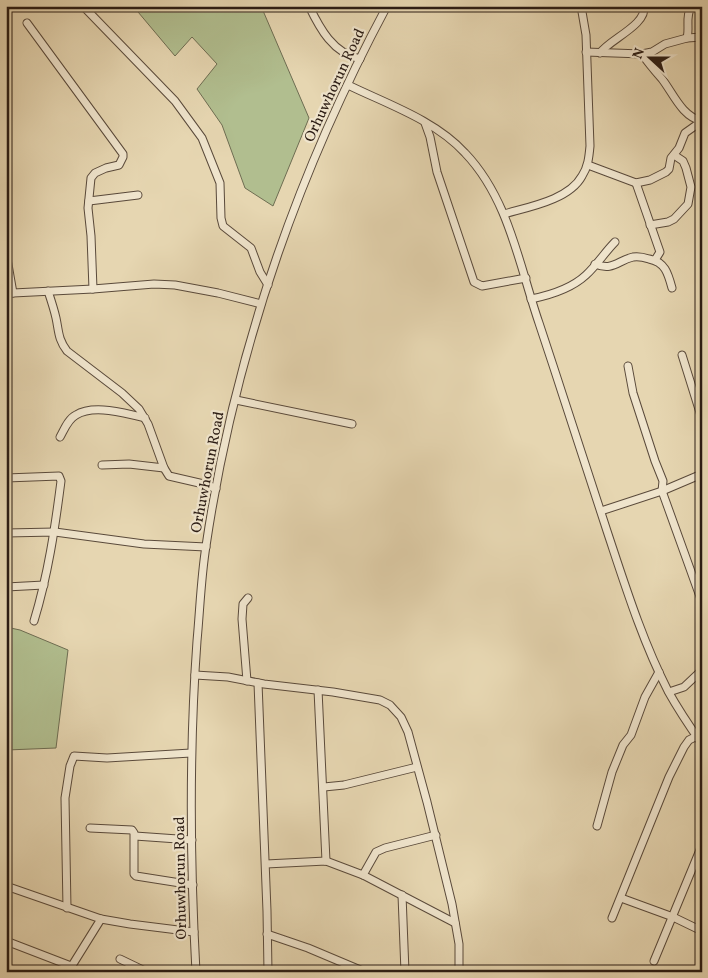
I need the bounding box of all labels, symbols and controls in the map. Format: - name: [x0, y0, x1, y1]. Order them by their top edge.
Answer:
- street label: Orhuwhorun Road: [300, 25, 371, 146]
- north arrow: [626, 32, 676, 82]
- text: N: [629, 46, 650, 62]
- street label: Orhuwhorun Road: [186, 410, 231, 535]
- street label: Orhuwhorun Road: [170, 816, 193, 940]

